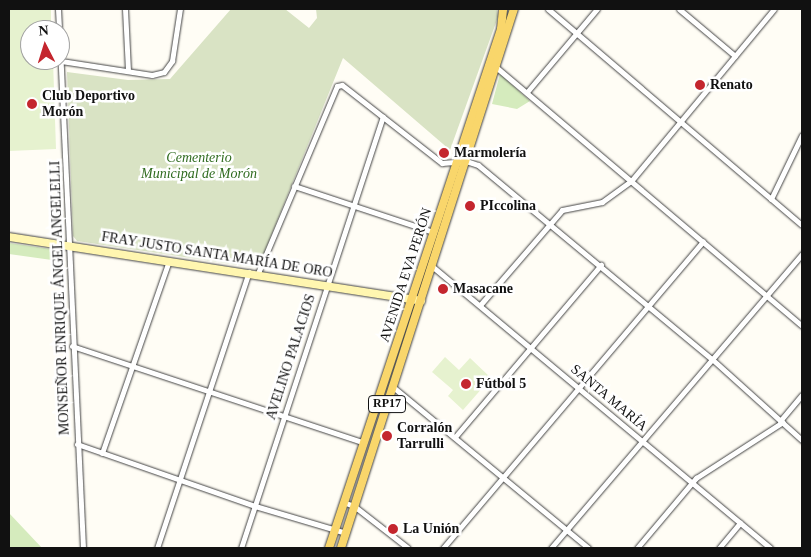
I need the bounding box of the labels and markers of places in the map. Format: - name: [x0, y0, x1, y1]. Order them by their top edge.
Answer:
- place label: Renato: [710, 77, 753, 93]
- marker: Renato: [694, 79, 706, 91]
- place label: Club Deportivo Morón: [42, 88, 135, 120]
- marker: Club Deportivo Morón: [26, 98, 38, 110]
- place label: Marmolería: [454, 145, 526, 161]
- marker: Marmolería: [438, 147, 450, 159]
- place label: PIccolina: [480, 198, 536, 214]
- marker: PIccolina: [464, 200, 476, 212]
- place label: Masacane: [453, 281, 513, 297]
- marker: Masacane: [437, 283, 449, 295]
- place label: Fútbol 5: [476, 376, 526, 392]
- marker: Fútbol 5: [460, 378, 472, 390]
- place label: Corralón Tarrulli: [397, 420, 452, 452]
- marker: Corralón Tarrulli: [381, 430, 393, 442]
- place label: La Unión: [403, 521, 459, 537]
- marker: La Unión: [387, 523, 399, 535]

